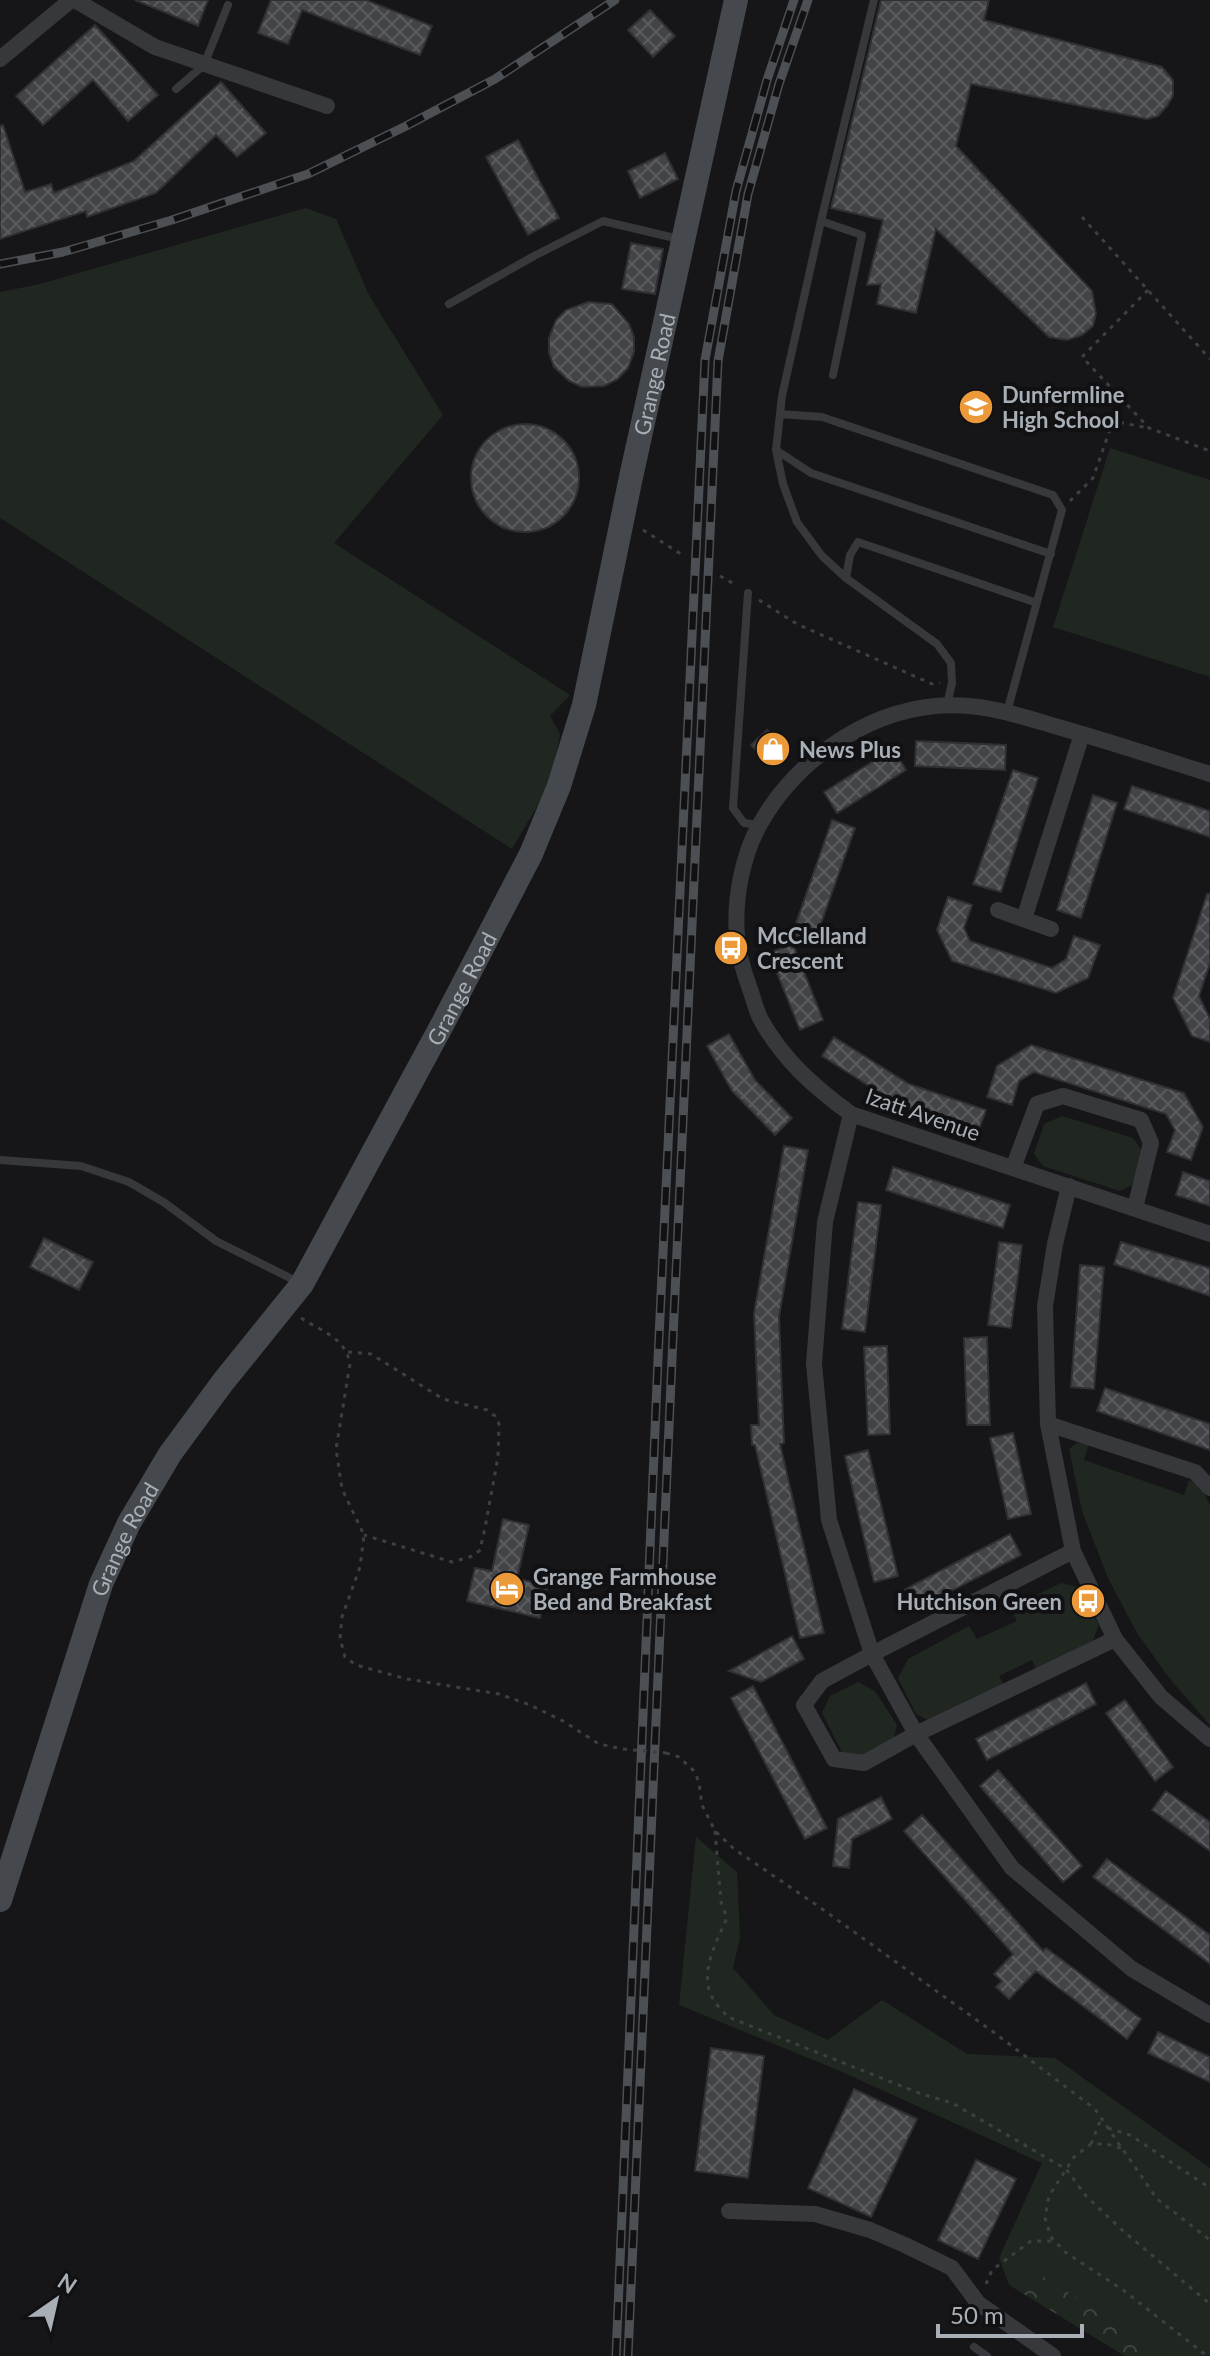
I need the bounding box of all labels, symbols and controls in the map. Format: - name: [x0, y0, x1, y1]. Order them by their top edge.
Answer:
- street label: Grange Road: [627, 311, 680, 438]
- place label: Dunfermline High School: [1002, 381, 1125, 433]
- school or university icon: Dunfermline High School: [957, 388, 995, 426]
- shop icon: News Plus: [754, 730, 792, 768]
- place label: News Plus: [799, 736, 901, 763]
- place label: McClelland Crescent: [757, 922, 867, 974]
- street label: Grange Road: [420, 927, 502, 1050]
- bus stop icon: McClelland Crescent: [712, 929, 750, 967]
- street label: Izatt Avenue: [862, 1082, 984, 1146]
- street label: Grange Road: [85, 1477, 164, 1599]
- place label: Grange Farmhouse Bed and Breakfast: [533, 1563, 717, 1615]
- hotel icon: Grange Farmhouse Bed and Breakfast: [488, 1570, 526, 1608]
- bus stop icon: Hutchison Green: [1069, 1582, 1107, 1620]
- place label: Hutchison Green: [896, 1588, 1062, 1615]
- north arrow: [16, 2260, 96, 2340]
- text: N: [53, 2267, 82, 2299]
- scale bar: [938, 2288, 1082, 2338]
- text: 50 m: [950, 2300, 1004, 2329]

